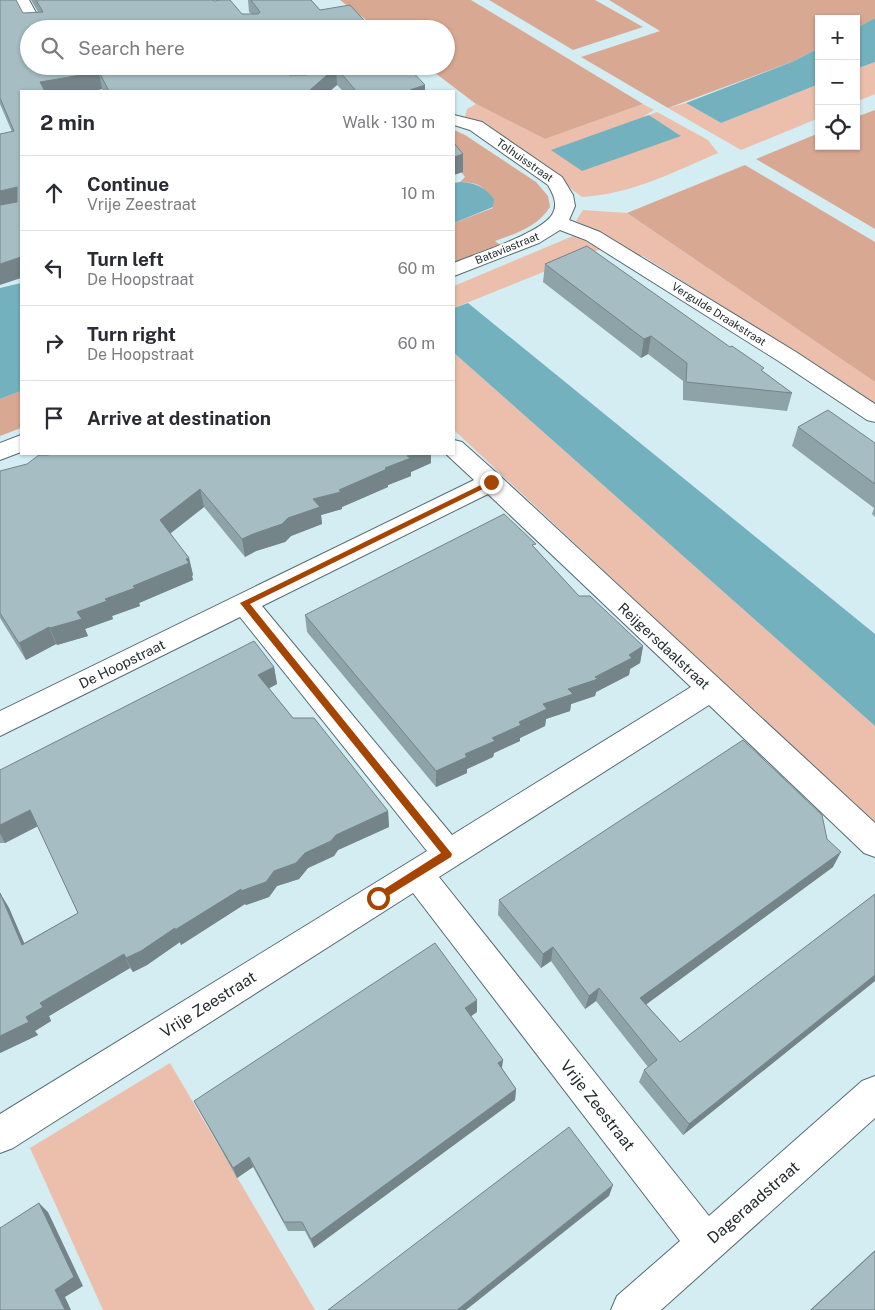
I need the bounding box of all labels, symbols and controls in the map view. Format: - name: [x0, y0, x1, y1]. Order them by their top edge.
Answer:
- map controls: [815, 15, 860, 150]
- button: +: [815, 15, 860, 60]
- search box: [20, 20, 455, 75]
- icon: search: [38, 34, 66, 62]
- text: Search here: [78, 37, 185, 59]
- button: −: [815, 60, 860, 105]
- button: locate: [815, 105, 860, 150]
- text: 2 min: [40, 110, 95, 135]
- text: Walk · 130 m: [342, 113, 435, 132]
- street label: Tolhuisstraat: [494, 136, 556, 184]
- text: Continue: [87, 173, 169, 195]
- icon: ahead: [40, 179, 68, 207]
- text: 10 m: [401, 184, 435, 203]
- text: Vrije Zeestraat: [87, 195, 197, 214]
- street label: Bataviastraat: [473, 230, 541, 266]
- text: Turn left: [87, 248, 164, 270]
- icon: left: [40, 254, 68, 282]
- text: 60 m: [398, 259, 435, 278]
- text: De Hoopstraat: [87, 270, 194, 289]
- street label: Vergulde Draakstraat: [670, 280, 768, 348]
- text: Turn right: [87, 323, 176, 345]
- icon: right: [40, 329, 68, 357]
- text: 60 m: [398, 334, 435, 353]
- text: De Hoopstraat: [87, 345, 194, 364]
- icon: arrive: [40, 404, 68, 432]
- text: Arrive at destination: [87, 407, 271, 429]
- route end: [480, 471, 503, 494]
- street label: Reijgersdaalstraat: [615, 599, 713, 693]
- street label: De Hoopstraat: [76, 636, 168, 692]
- route start: [367, 887, 390, 910]
- street label: Vrije Zeestraat: [157, 967, 260, 1042]
- street label: Vrije Zeestraat: [556, 1056, 639, 1154]
- street label: Dageraadstraat: [703, 1157, 803, 1247]

